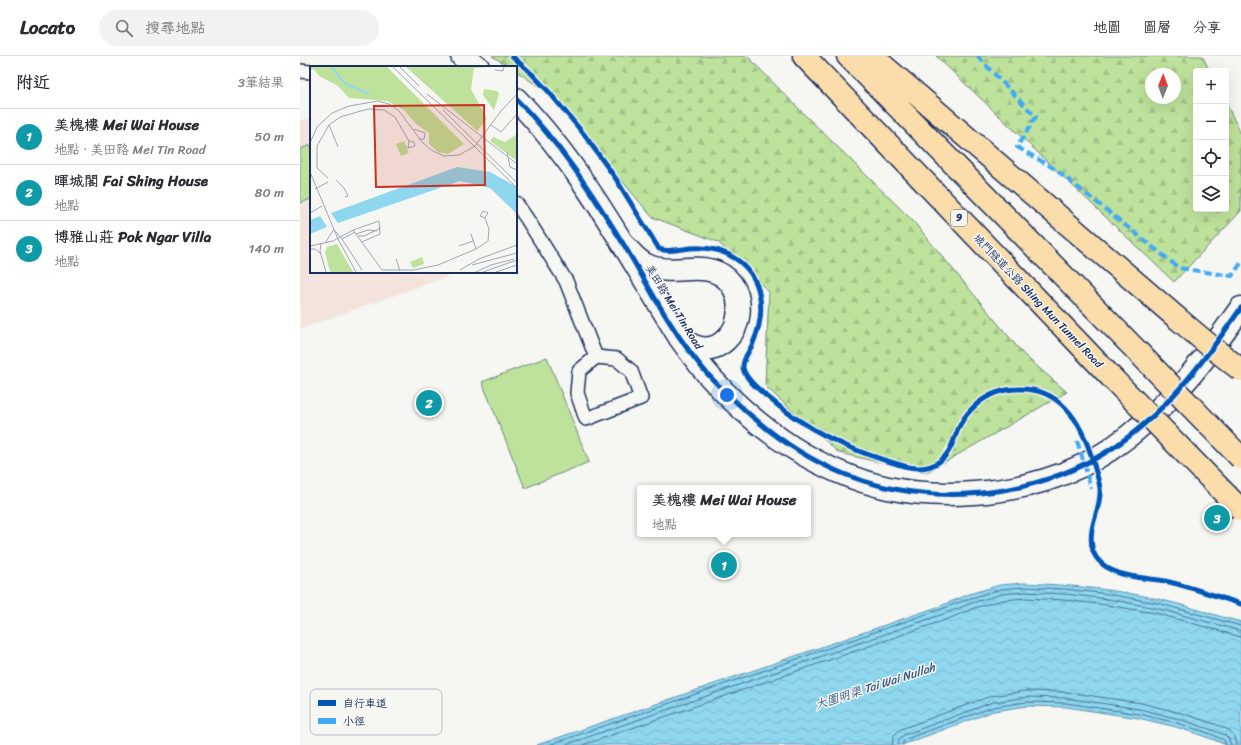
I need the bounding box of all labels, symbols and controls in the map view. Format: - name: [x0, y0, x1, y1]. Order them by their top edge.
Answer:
- search box: [99, 10, 379, 46]
- text: Locato: [20, 11, 75, 44]
- text: 搜尋地點: [145, 15, 205, 41]
- text: 地圖: [1093, 15, 1121, 40]
- text: 圖層: [1143, 15, 1171, 40]
- text: 分享: [1193, 15, 1221, 40]
- icon: search: [113, 17, 135, 39]
- inset map: [310, 66, 517, 273]
- text: 附近: [16, 67, 50, 97]
- north arrow: [1145, 68, 1181, 104]
- map controls: [1193, 68, 1229, 212]
- button: +: [1193, 68, 1229, 104]
- text: 3筆結果: [238, 71, 284, 94]
- button: −: [1193, 104, 1229, 140]
- text: 美槐樓 Mei Wai House: [54, 112, 199, 138]
- text: 1: [26, 125, 32, 148]
- text: 50 m: [254, 125, 284, 148]
- text: 地點 · 美田路 Mei Tin Road: [54, 138, 206, 161]
- button: locate: [1193, 140, 1229, 176]
- text: 暉城閣 Fai Shing House: [54, 168, 208, 194]
- button: layers: [1193, 176, 1229, 212]
- text: 2: [25, 181, 33, 204]
- text: 80 m: [255, 181, 284, 204]
- text: 地點: [54, 194, 80, 217]
- road number: 9: [951, 210, 967, 226]
- text: 博雅山莊 Pok Ngar Villa: [54, 224, 211, 250]
- street label: 城門隧道公路 Shing Mun Tunnel Road: [968, 229, 1108, 373]
- text: 3: [25, 237, 33, 260]
- text: 140 m: [249, 237, 284, 260]
- text: 地點: [54, 250, 80, 273]
- street label: 美田路 Mei Tin Road: [640, 261, 709, 354]
- your location: [717, 385, 737, 405]
- pin: 2: [416, 388, 442, 418]
- popup: [637, 485, 811, 537]
- text: 美槐樓 Mei Wai House: [651, 487, 797, 513]
- pin: 3: [1204, 503, 1230, 533]
- text: 地點: [651, 513, 677, 536]
- pin: 1: [711, 550, 737, 580]
- water label: 大圍明渠 Tai Wai Nullah: [812, 656, 939, 716]
- legend: [310, 689, 442, 735]
- text: 自行車道: [343, 694, 387, 713]
- text: 小徑: [343, 712, 365, 731]

